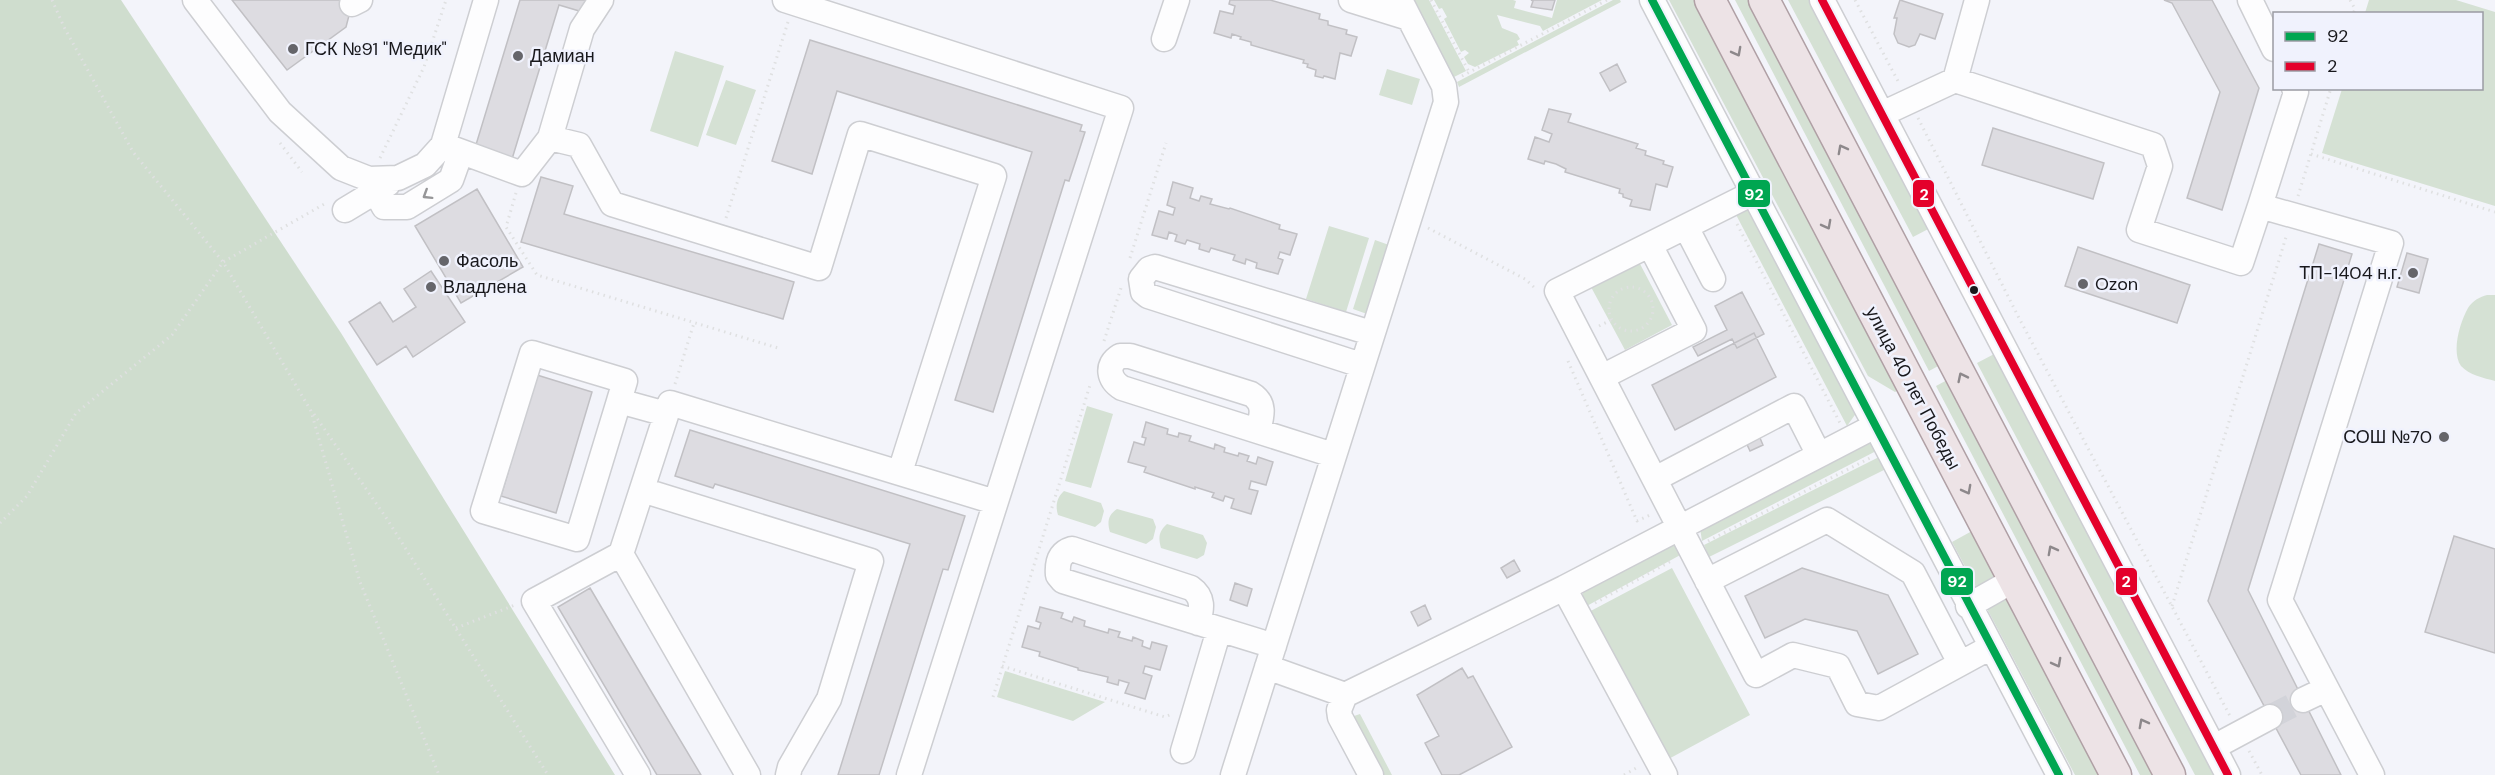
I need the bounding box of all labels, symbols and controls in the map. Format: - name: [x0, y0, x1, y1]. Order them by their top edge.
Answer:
- legend: [2273, 12, 2483, 90]
- text: 92: [2327, 24, 2348, 48]
- place label: ГСК №91 "Медик": [305, 37, 447, 61]
- marker: ГСК №91 "Медик": [286, 42, 300, 56]
- place label: Дамиан: [530, 44, 595, 68]
- one-way arrow: [1730, 46, 1741, 56]
- marker: Дамиан: [511, 49, 525, 63]
- text: 2: [2327, 54, 2337, 78]
- one-way arrow: [1838, 145, 1849, 155]
- line badge: 92: [1737, 179, 1771, 208]
- line badge: 2: [1912, 179, 1935, 208]
- text: 92: [1744, 184, 1764, 205]
- text: 2: [1919, 184, 1929, 205]
- one-way arrow: [423, 188, 434, 199]
- one-way arrow: [1820, 218, 1832, 229]
- place label: Фасоль: [456, 249, 518, 273]
- marker: Фасоль: [437, 254, 451, 268]
- place label: ТП-1404 н.г.: [2299, 261, 2401, 285]
- marker: ТП-1404 н.г.: [2406, 266, 2420, 280]
- place label: Ozon: [2095, 272, 2138, 296]
- place label: Владлена: [443, 275, 527, 299]
- marker: Ozon: [2076, 277, 2090, 291]
- marker: Владлена: [424, 280, 438, 294]
- unlabelled marker: [1968, 284, 1980, 296]
- street label: улица 40 лет Победы: [1860, 302, 1966, 474]
- one-way arrow: [1958, 373, 1969, 384]
- place label: СОШ №70: [2343, 425, 2432, 449]
- marker: СОШ №70: [2437, 430, 2451, 444]
- one-way arrow: [1960, 484, 1971, 495]
- one-way arrow: [2048, 546, 2059, 557]
- line badge: 92: [1940, 567, 1974, 596]
- line badge: 2: [2115, 567, 2138, 596]
- text: 92: [1947, 571, 1967, 592]
- text: 2: [2121, 571, 2131, 592]
- one-way arrow: [2050, 657, 2062, 668]
- one-way arrow: [2139, 719, 2150, 729]

